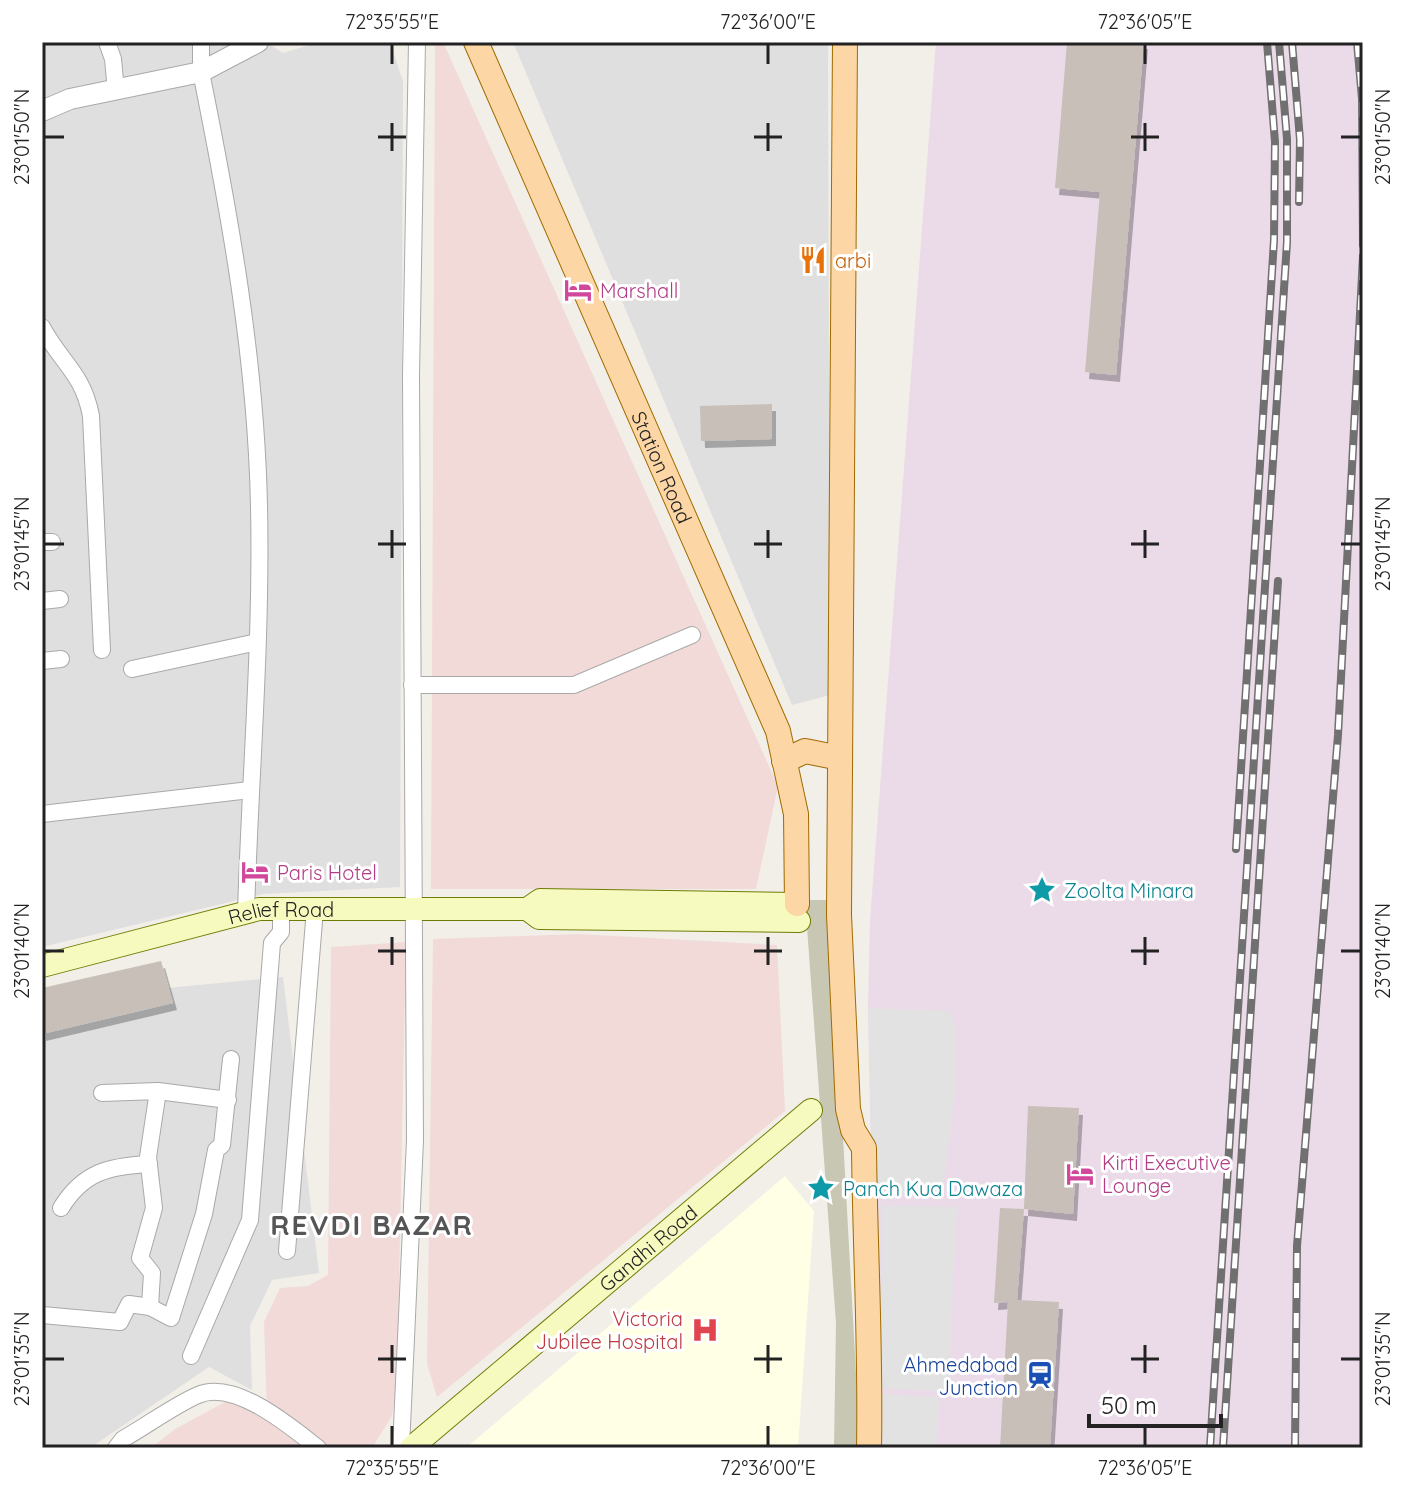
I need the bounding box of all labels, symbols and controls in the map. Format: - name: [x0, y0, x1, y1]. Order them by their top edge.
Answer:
- text: 72°35'55"E: [345, 9, 439, 34]
- text: 72°36'00"E: [720, 9, 816, 34]
- text: 72°36'05"E: [1098, 9, 1192, 34]
- text: 23°01'50"N: [9, 89, 34, 185]
- text: 23°01'50"N: [1370, 89, 1395, 185]
- restaurant icon: arbi: [798, 245, 828, 275]
- place label: arbi: [835, 248, 871, 273]
- hotel icon: Marshall: [563, 275, 593, 305]
- place label: Marshall: [600, 278, 678, 303]
- street label: Station Road: [627, 407, 698, 527]
- text: 23°01'45"N: [9, 496, 34, 592]
- text: 23°01'45"N: [1370, 496, 1395, 592]
- hotel icon: Paris Hotel: [240, 857, 270, 887]
- place label: Paris Hotel: [277, 860, 377, 885]
- place icon: Zoolta Minara: [1027, 875, 1057, 905]
- place label: Zoolta Minara: [1064, 878, 1194, 903]
- street label: Relief Road: [225, 897, 334, 929]
- text: 23°01'40"N: [9, 903, 34, 999]
- text: 23°01'40"N: [1370, 903, 1395, 999]
- place label: Kirti Executive Lounge: [1102, 1150, 1231, 1198]
- hotel icon: Kirti Executive Lounge: [1065, 1159, 1095, 1189]
- place icon: Panch Kua Dawaza: [806, 1173, 836, 1203]
- place label: Panch Kua Dawaza: [843, 1176, 1023, 1201]
- street label: Gandhi Road: [594, 1199, 702, 1296]
- district label: REVDI BAZAR: [270, 1207, 474, 1242]
- place label: Victoria Jubilee Hospital: [536, 1306, 683, 1354]
- text: 23°01'35"N: [9, 1312, 34, 1406]
- text: 23°01'35"N: [1370, 1312, 1395, 1406]
- hospital icon: Victoria Jubilee Hospital: [690, 1315, 720, 1345]
- place label: Ahmedabad Junction: [904, 1352, 1018, 1400]
- station icon: Ahmedabad Junction: [1025, 1360, 1055, 1390]
- scale bar: [1089, 1378, 1221, 1428]
- text: 50 m: [1101, 1390, 1157, 1420]
- text: 72°35'55"E: [345, 1455, 439, 1480]
- text: 72°36'00"E: [720, 1455, 816, 1480]
- text: 72°36'05"E: [1098, 1455, 1192, 1480]

